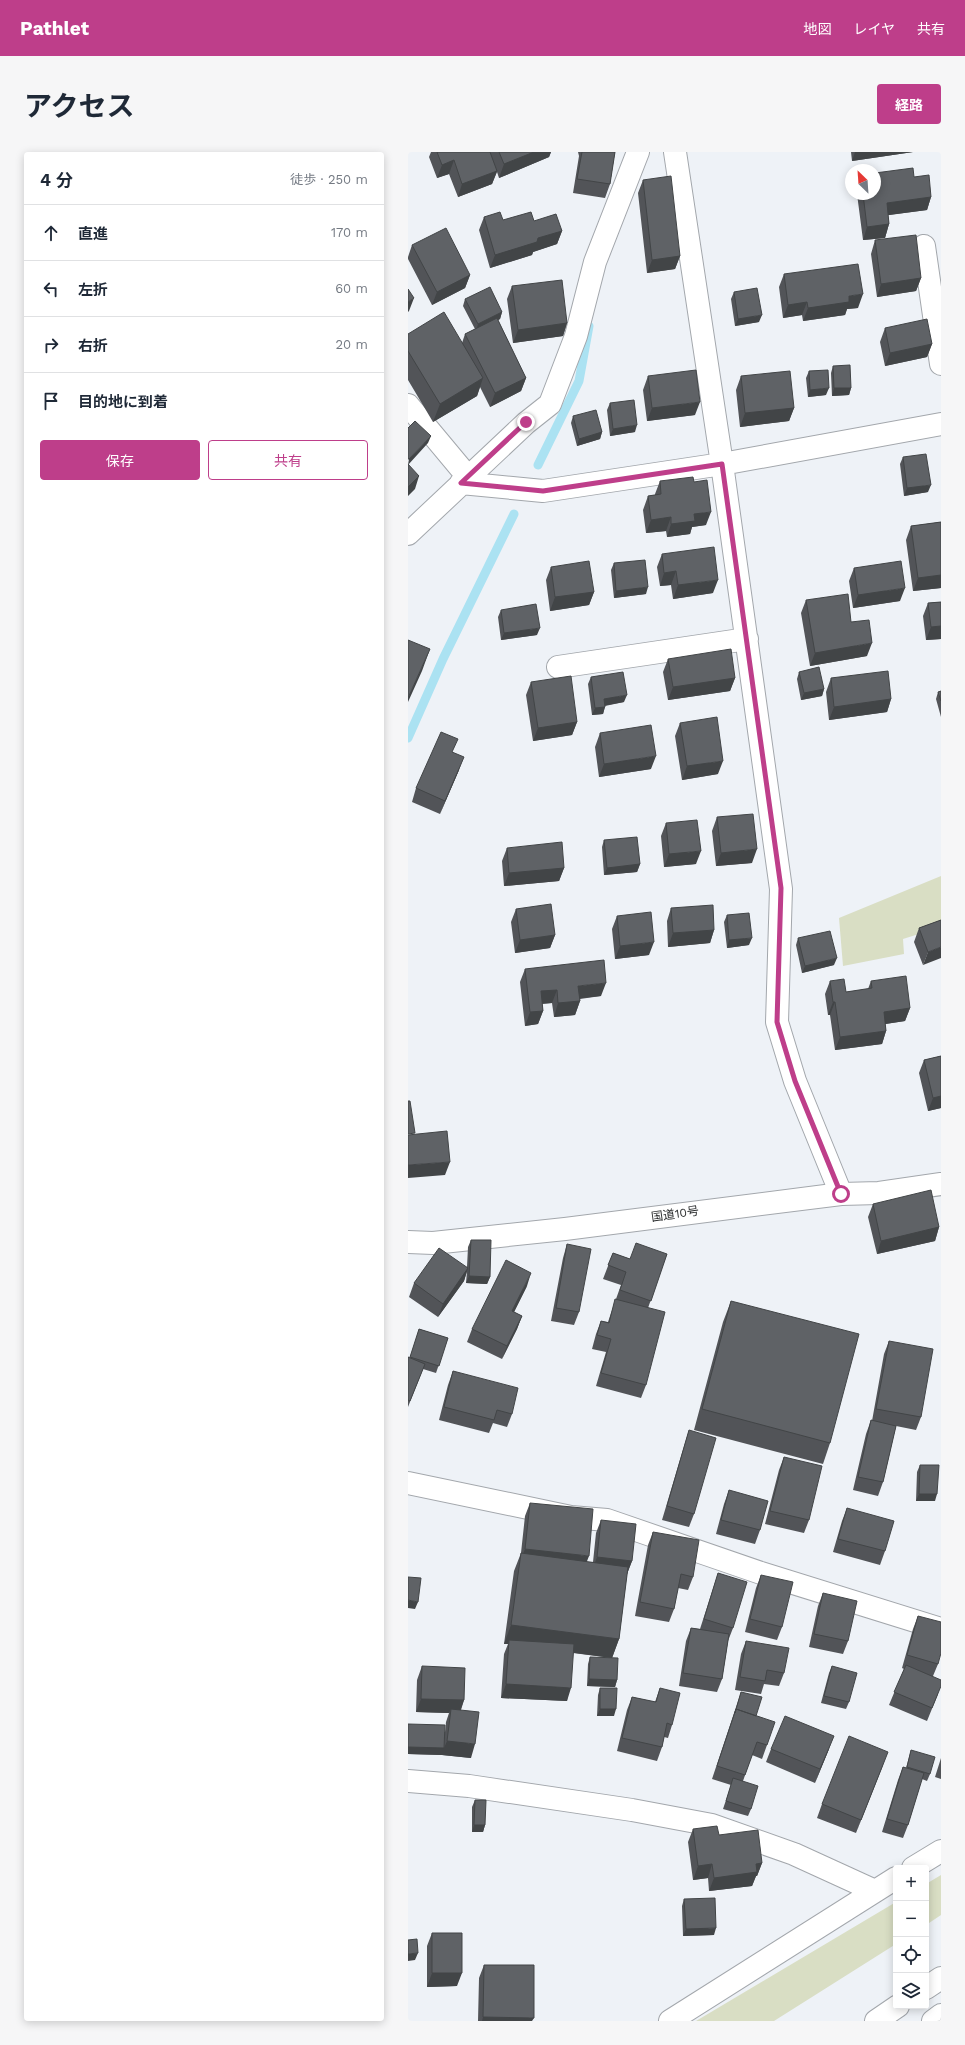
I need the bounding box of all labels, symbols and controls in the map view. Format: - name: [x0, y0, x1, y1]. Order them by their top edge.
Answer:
- text: Pathlet: [20, 17, 89, 40]
- text: 地図: [803, 21, 831, 37]
- text: レイヤ: [853, 21, 895, 37]
- text: 共有: [917, 21, 945, 37]
- button: 経路: [877, 84, 941, 124]
- text: アクセス: [24, 90, 135, 123]
- north arrow: [845, 164, 881, 200]
- text: 4 分: [40, 170, 73, 190]
- text: 徒歩 · 250 m: [290, 172, 368, 187]
- icon: ahead: [40, 222, 62, 244]
- text: 直進: [78, 225, 108, 243]
- text: 170 m: [331, 225, 368, 240]
- icon: left: [40, 278, 62, 300]
- text: 左折: [78, 281, 108, 299]
- text: 60 m: [335, 281, 368, 296]
- icon: right: [40, 334, 62, 356]
- text: 右折: [78, 337, 108, 355]
- text: 20 m: [336, 337, 368, 352]
- icon: arrive: [40, 390, 62, 412]
- text: 目的地に到着: [78, 393, 168, 411]
- route end: [517, 413, 535, 431]
- button: 保存: [40, 440, 200, 480]
- button: 共有: [208, 440, 368, 480]
- route start: [832, 1185, 850, 1203]
- street label: 国道10号: [650, 1204, 700, 1224]
- map controls: [893, 1865, 929, 2009]
- button: +: [893, 1865, 929, 1901]
- button: −: [893, 1901, 929, 1937]
- button: locate: [893, 1937, 929, 1973]
- button: layers: [893, 1973, 929, 2009]

